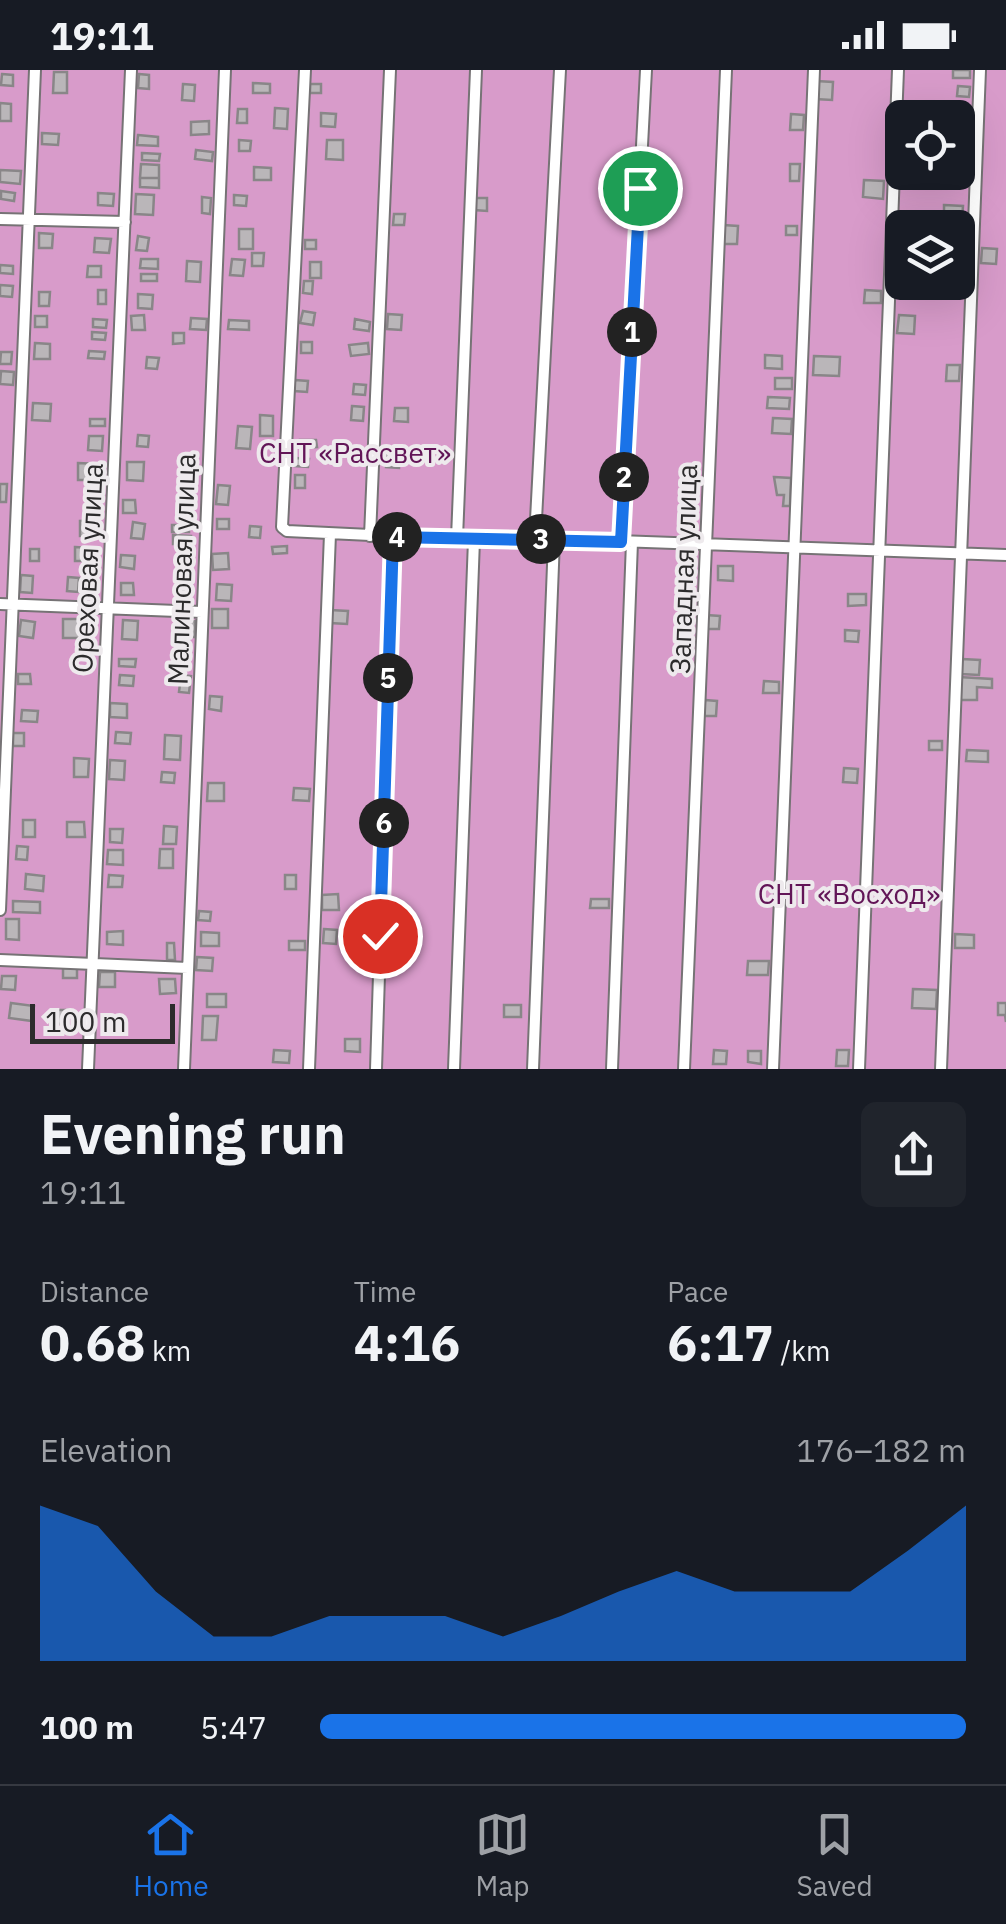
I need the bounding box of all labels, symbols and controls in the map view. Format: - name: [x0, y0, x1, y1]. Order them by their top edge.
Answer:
- text: 19:11: [50, 11, 154, 60]
- map controls: [885, 100, 975, 300]
- button: locate: [885, 100, 975, 190]
- pin: [598, 146, 683, 231]
- icon: arrive: [613, 161, 668, 216]
- button: layers: [885, 210, 975, 300]
- pin: 1: [607, 307, 657, 357]
- text: 1: [624, 313, 640, 350]
- park label: СНТ «Рассвет»: [259, 434, 451, 471]
- street label: Малиновая улица: [158, 452, 204, 686]
- pin: 2: [599, 452, 649, 502]
- text: 2: [616, 458, 632, 495]
- street label: Ореховая улица: [63, 462, 111, 674]
- street label: Западная улица: [661, 463, 705, 675]
- pin: 4: [372, 512, 422, 562]
- pin: 3: [516, 514, 566, 564]
- text: 4: [389, 518, 405, 555]
- text: 3: [533, 520, 549, 557]
- pin: 5: [363, 653, 413, 703]
- text: 5: [380, 659, 396, 696]
- pin: 6: [359, 798, 409, 848]
- text: 6: [376, 804, 392, 841]
- park label: СНТ «Восход»: [758, 875, 940, 912]
- pin: [338, 894, 423, 979]
- icon: check: [353, 909, 408, 964]
- scale bar: [30, 999, 175, 1044]
- text: 100 m: [45, 1003, 126, 1040]
- text: Evening run: [40, 1098, 346, 1169]
- button: share: [861, 1102, 966, 1207]
- text: 19:11: [40, 1171, 126, 1213]
- text: Distance: [40, 1273, 149, 1310]
- text: Time: [354, 1273, 417, 1310]
- text: Pace: [667, 1273, 728, 1310]
- text: 0.68: [40, 1310, 146, 1375]
- text: 4:16: [354, 1310, 460, 1375]
- text: 6:17: [667, 1310, 774, 1375]
- text: km: [146, 1332, 191, 1369]
- text: /km: [774, 1332, 830, 1369]
- text: Elevation: [40, 1429, 173, 1471]
- text: 176–182 m: [796, 1429, 966, 1471]
- text: 100 m: [40, 1706, 134, 1748]
- text: 5:47: [200, 1706, 267, 1748]
- tab: Home: [133, 1807, 209, 1904]
- tab: Map: [475, 1807, 530, 1904]
- tab: Saved: [797, 1807, 873, 1904]

